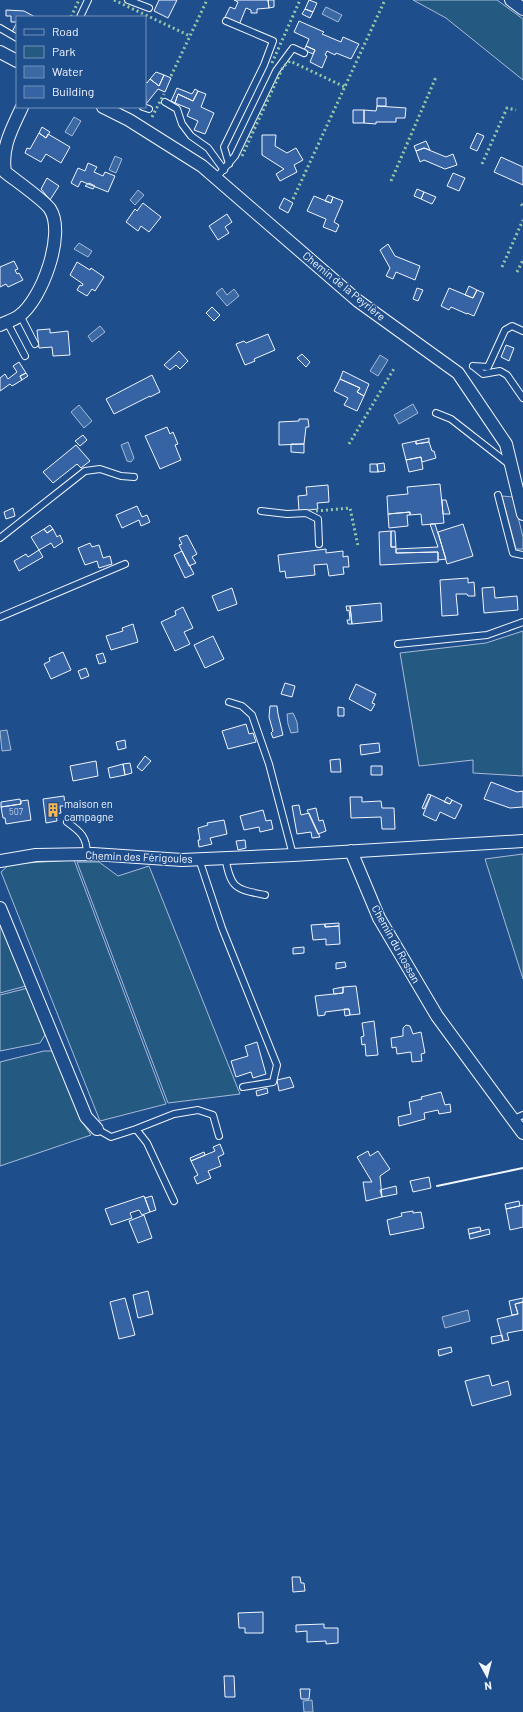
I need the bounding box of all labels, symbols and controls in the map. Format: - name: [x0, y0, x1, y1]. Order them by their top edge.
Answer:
- legend: [16, 16, 146, 108]
- text: Road: [52, 24, 79, 38]
- text: Park: [52, 44, 76, 58]
- text: Water: [52, 64, 84, 78]
- text: Building: [52, 84, 94, 98]
- street label: Chemin de la Peyrière: [300, 248, 388, 323]
- place label: maison en campagne: [64, 797, 114, 823]
- building icon: maison en campagne: [45, 802, 61, 818]
- house number: 507: [9, 806, 24, 817]
- street label: Chemin des Férigoules: [85, 848, 193, 865]
- street label: Chemin du Rossan: [370, 902, 423, 985]
- north arrow: [467, 1656, 507, 1696]
- text: N: [484, 1680, 493, 1693]

